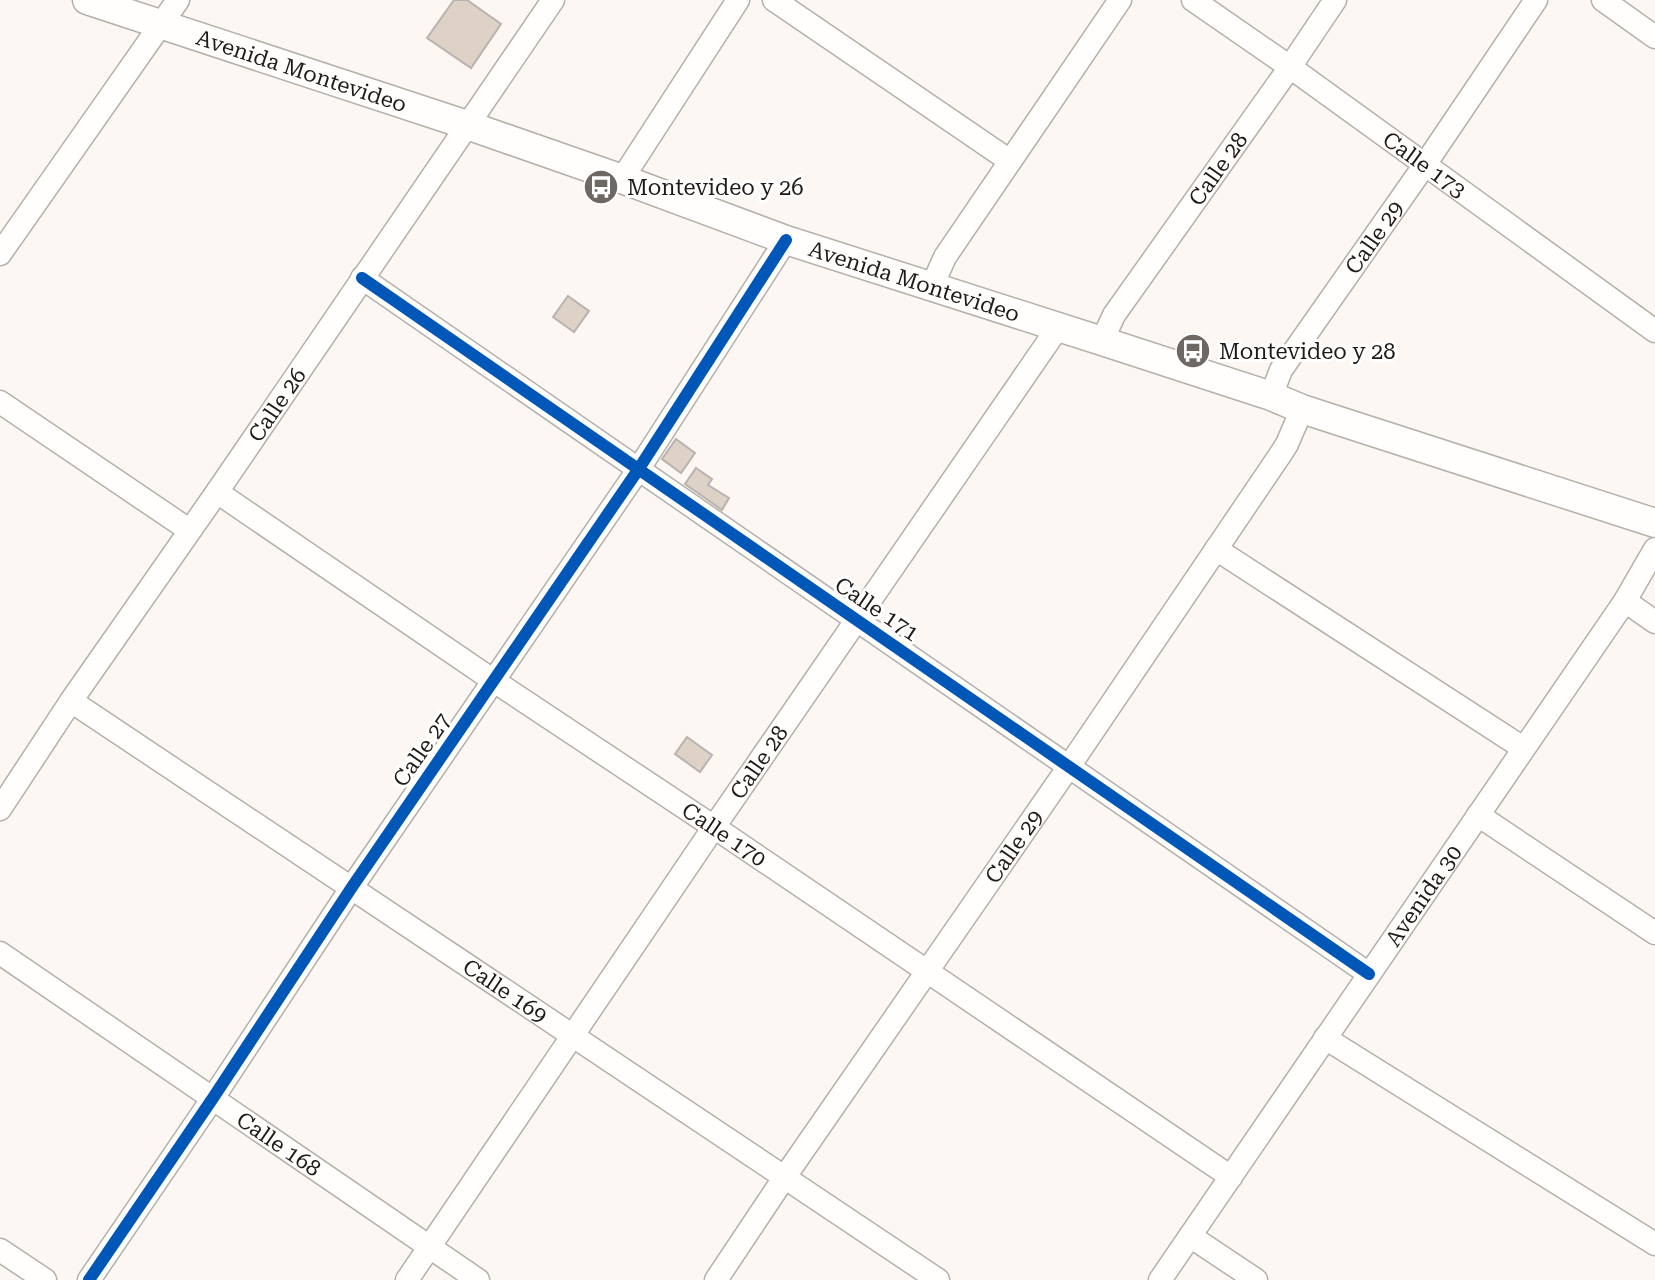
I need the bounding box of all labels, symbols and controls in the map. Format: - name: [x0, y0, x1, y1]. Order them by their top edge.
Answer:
- street label: Avenida Montevideo: [193, 24, 410, 117]
- street label: Calle 173: [1378, 126, 1471, 203]
- street label: Calle 28: [1183, 127, 1252, 210]
- bus stop icon: Montevideo y 26: [582, 168, 620, 206]
- place label: Montevideo y 26: [627, 175, 804, 200]
- street label: Calle 29: [1340, 196, 1408, 279]
- street label: Avenida Montevideo: [806, 236, 1023, 326]
- bus stop icon: Montevideo y 28: [1174, 332, 1212, 370]
- place label: Montevideo y 28: [1219, 339, 1396, 364]
- street label: Calle 26: [243, 363, 311, 446]
- street label: Calle 171: [830, 572, 924, 646]
- street label: Calle 27: [388, 709, 456, 791]
- street label: Calle 28: [725, 721, 793, 804]
- street label: Calle 170: [678, 797, 771, 871]
- street label: Calle 29: [980, 805, 1048, 888]
- street label: Avenida 30: [1380, 840, 1467, 951]
- street label: Calle 169: [459, 953, 552, 1028]
- street label: Calle 168: [232, 1106, 326, 1181]

